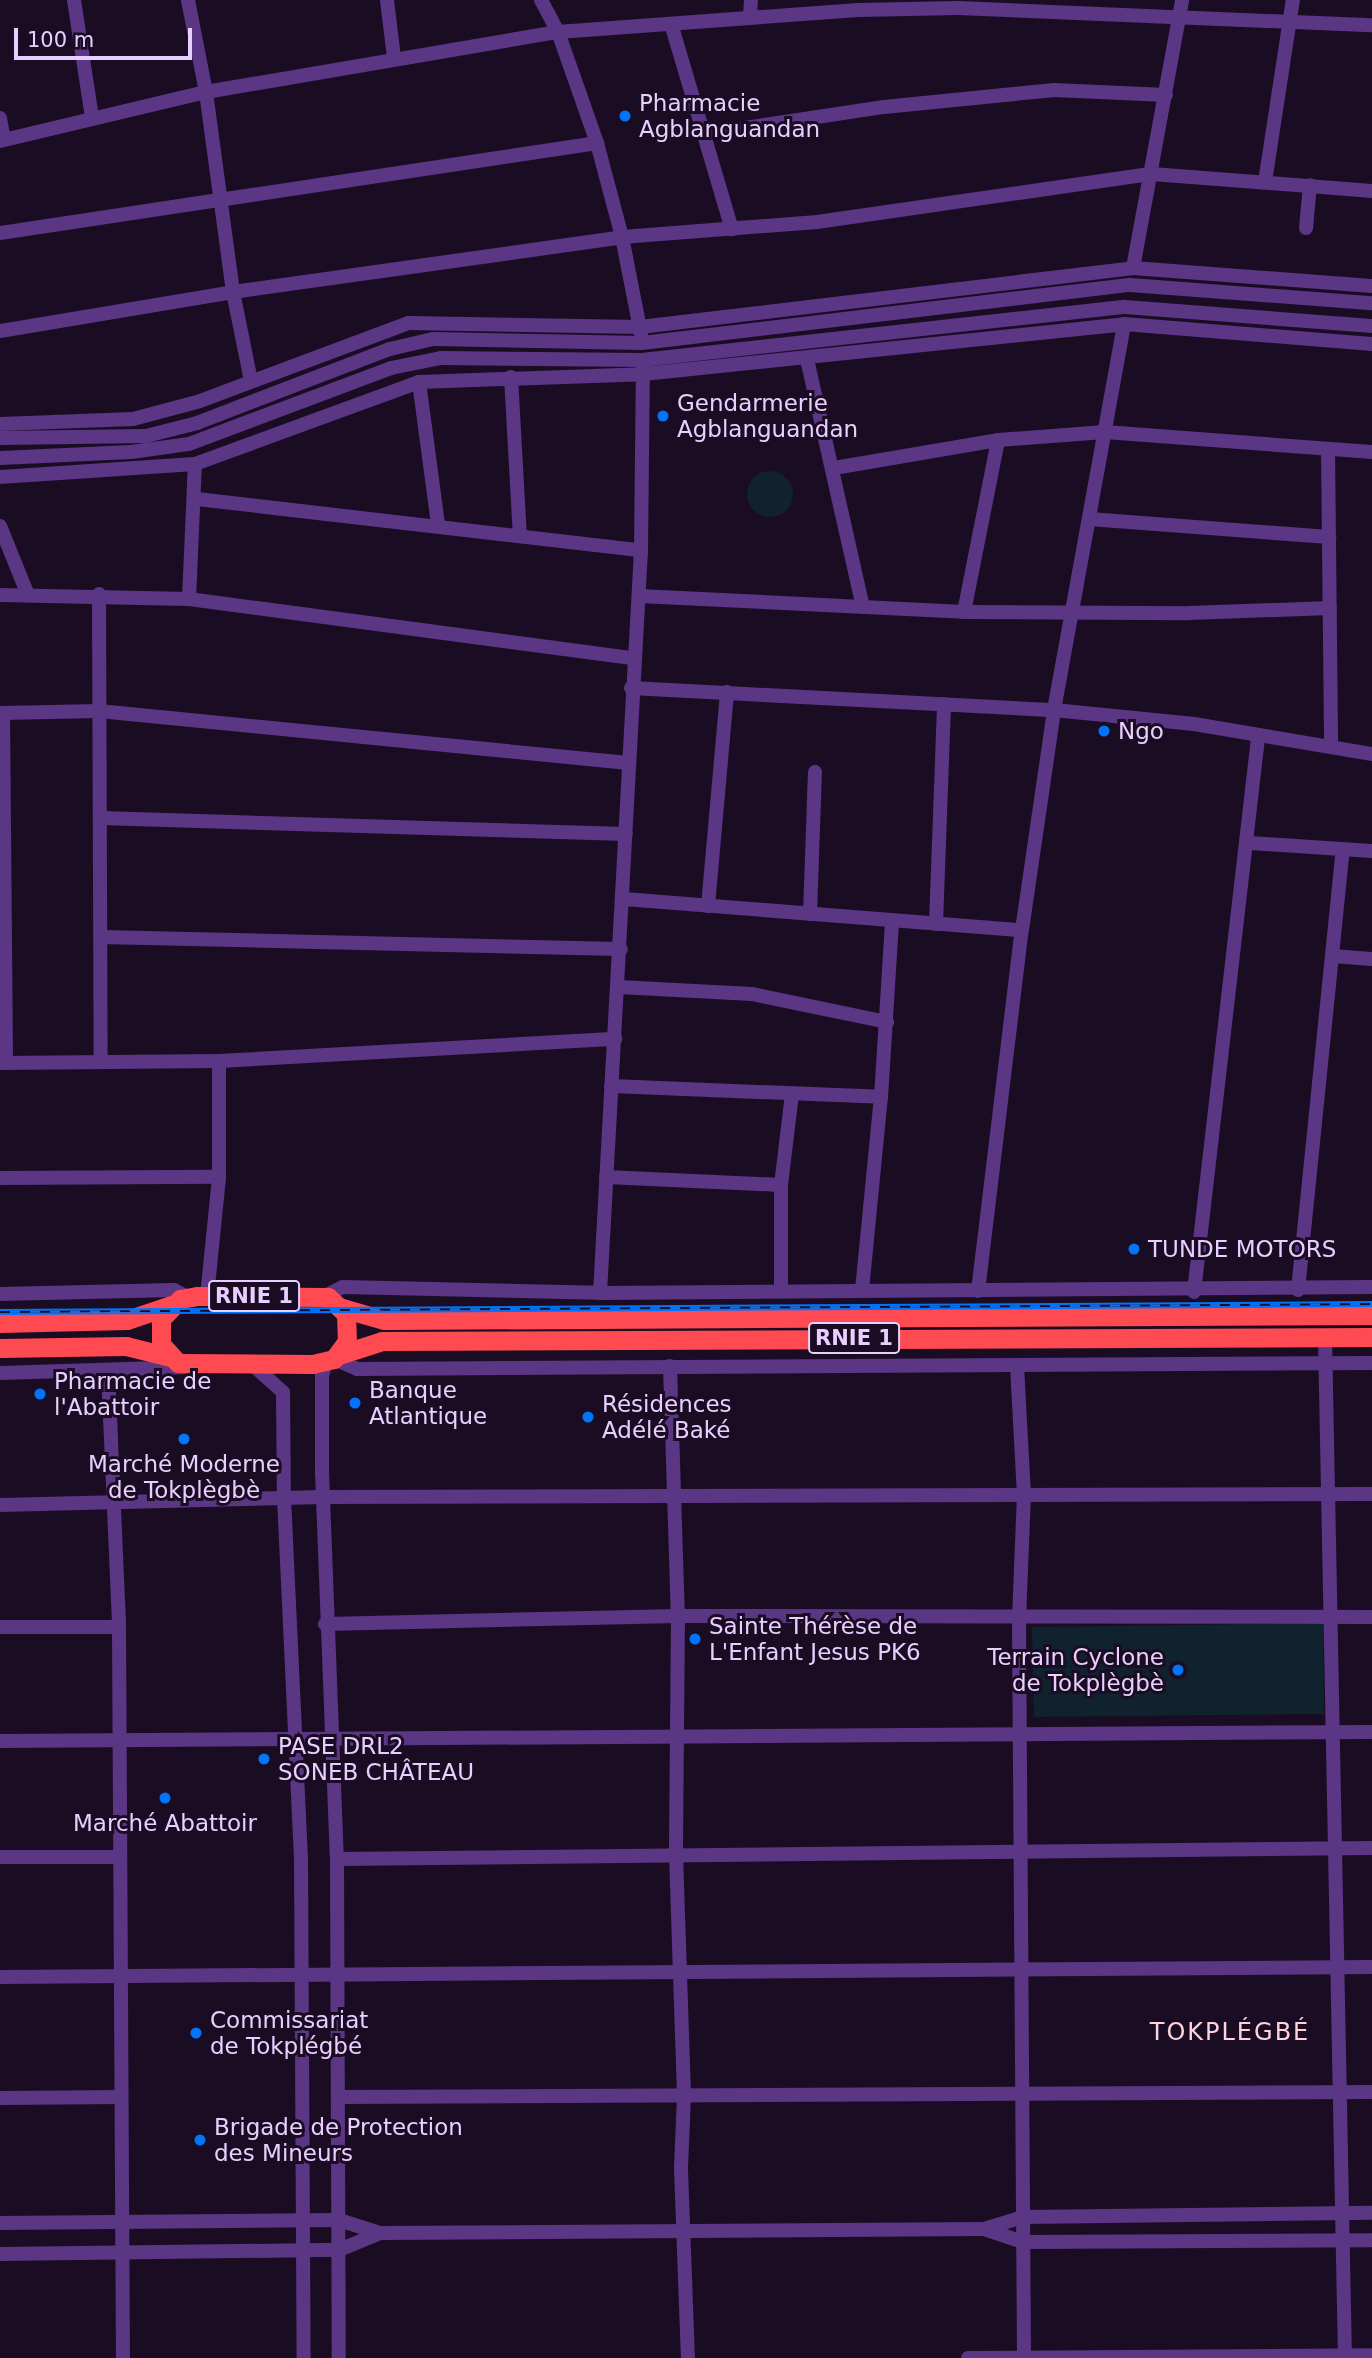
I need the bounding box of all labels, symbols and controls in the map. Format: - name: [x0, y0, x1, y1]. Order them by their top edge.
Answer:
- scale bar: [18, 14, 196, 58]
- text: 100 m: [27, 28, 94, 52]
- place label: Pharmacie Agblanguandan: [639, 89, 820, 143]
- marker: Pharmacie Agblanguandan: [617, 108, 633, 124]
- place label: Gendarmerie Agblanguandan: [677, 389, 858, 443]
- marker: Gendarmerie Agblanguandan: [655, 408, 671, 424]
- place label: Ngo: [1118, 717, 1164, 745]
- marker: Ngo: [1096, 723, 1112, 739]
- place label: TUNDE MOTORS: [1148, 1235, 1336, 1263]
- marker: TUNDE MOTORS: [1126, 1241, 1142, 1257]
- road number: RNIE 1: [207, 1278, 301, 1314]
- road number: RNIE 1: [807, 1320, 901, 1356]
- place label: Pharmacie de l'Abattoir: [54, 1367, 211, 1421]
- place label: Banque Atlantique: [369, 1376, 487, 1430]
- marker: Pharmacie de l'Abattoir: [32, 1386, 48, 1402]
- place label: Résidences Adélé Baké: [602, 1390, 732, 1444]
- marker: Banque Atlantique: [347, 1395, 363, 1411]
- marker: Résidences Adélé Baké: [580, 1409, 596, 1425]
- marker: Marché Moderne de Tokplègbè: [176, 1431, 192, 1447]
- place label: Marché Moderne de Tokplègbè: [88, 1450, 280, 1504]
- place label: Sainte Thérèse de L'Enfant Jesus PK6: [709, 1612, 921, 1666]
- marker: Sainte Thérèse de L'Enfant Jesus PK6: [687, 1631, 703, 1647]
- place label: Terrain Cyclone de Tokplègbè: [987, 1643, 1164, 1697]
- marker: Terrain Cyclone de Tokplègbè: [1170, 1662, 1186, 1678]
- place label: PASE DRL2 SONEB CHÂTEAU: [278, 1732, 474, 1786]
- marker: PASE DRL2 SONEB CHÂTEAU: [256, 1751, 272, 1767]
- marker: Marché Abattoir: [157, 1790, 173, 1806]
- place label: Marché Abattoir: [73, 1809, 257, 1837]
- place label: Commissariat de Tokplégbé: [210, 2006, 368, 2060]
- district label: TOKPLÉGBÉ: [1151, 2019, 1309, 2047]
- marker: Commissariat de Tokplégbé: [188, 2025, 204, 2041]
- place label: Brigade de Protection des Mineurs: [214, 2113, 463, 2167]
- marker: Brigade de Protection des Mineurs: [192, 2132, 208, 2148]

